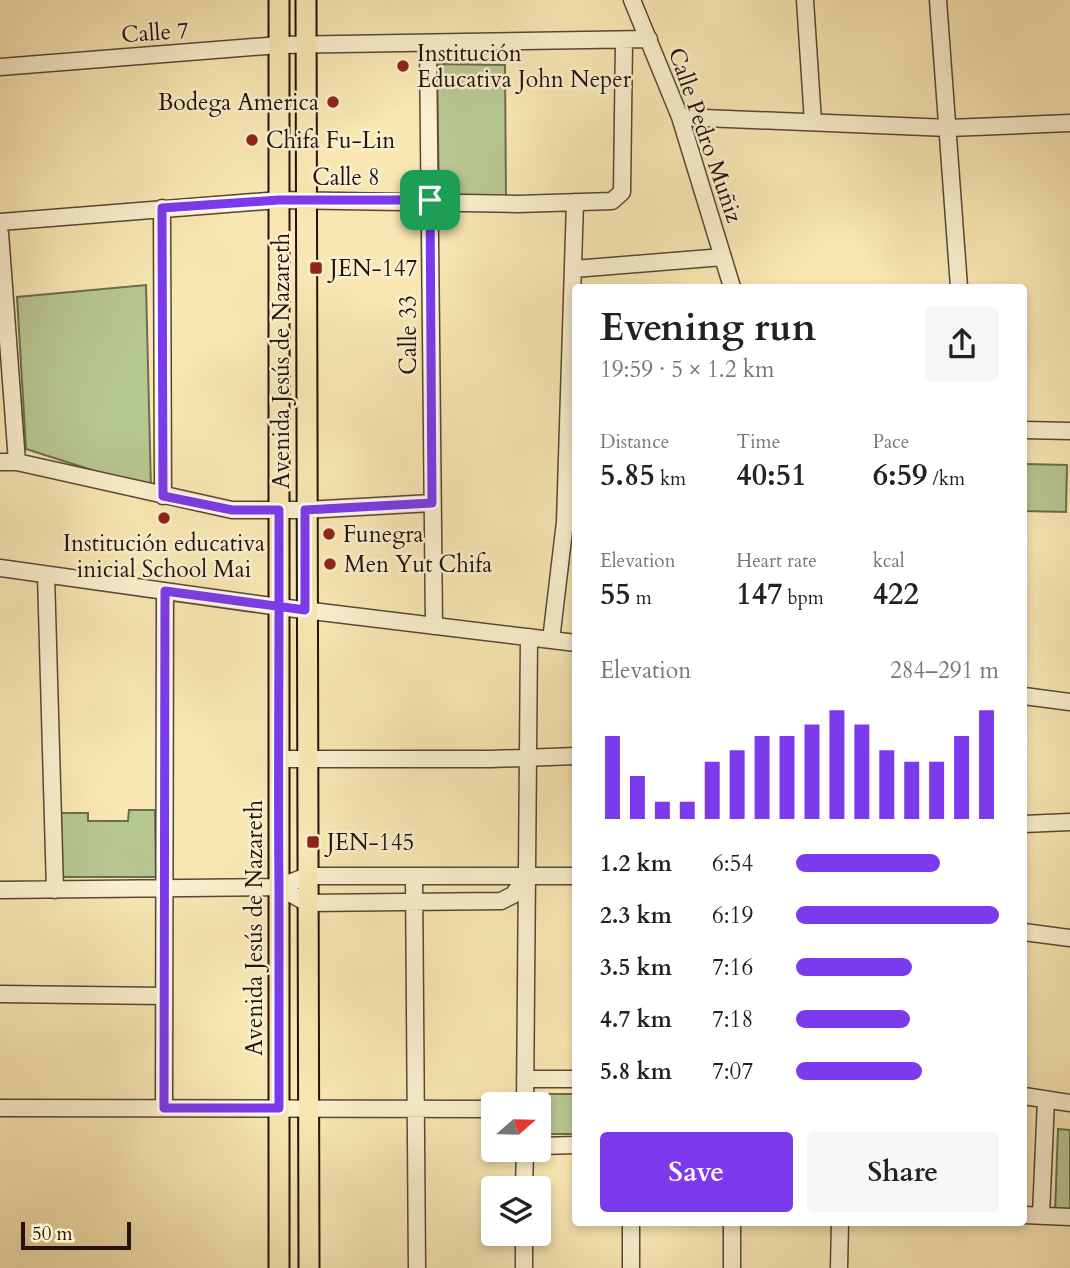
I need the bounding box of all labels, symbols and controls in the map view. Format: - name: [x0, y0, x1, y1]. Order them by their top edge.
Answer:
- street label: Calle 7: [120, 15, 190, 50]
- place label: Institución Educativa John Neper: [417, 38, 632, 95]
- street label: Calle Pedro Muñiz: [661, 43, 750, 227]
- marker: Institución Educativa John Neper: [395, 58, 411, 74]
- place label: Bodega America: [158, 87, 319, 118]
- marker: Bodega America: [325, 94, 341, 110]
- place label: Chifa Fu-Lin: [266, 125, 395, 156]
- marker: Chifa Fu-Lin: [244, 132, 260, 148]
- street label: Calle 8: [312, 162, 380, 193]
- pin: [400, 170, 460, 230]
- icon: arrive: [411, 181, 449, 219]
- street label: Avenida Jesús de Nazareth: [266, 233, 297, 489]
- place label: JEN-147: [327, 253, 417, 284]
- marker: JEN-147: [308, 260, 324, 276]
- street label: Calle 33: [393, 295, 424, 375]
- text: Evening run: [600, 302, 816, 354]
- button: share: [925, 307, 999, 381]
- text: 19:59 · 5 × 1.2 km: [600, 354, 774, 385]
- text: Distance: [600, 429, 669, 455]
- text: Time: [736, 429, 780, 455]
- text: Pace: [873, 429, 909, 455]
- text: 5.85: [600, 455, 655, 496]
- text: 40:51: [736, 455, 807, 496]
- text: 6:59: [873, 455, 927, 496]
- text: km: [655, 466, 686, 492]
- text: /km: [927, 466, 965, 492]
- marker: Institución educativa inicial School Mai: [156, 510, 172, 526]
- place label: Funegra: [343, 519, 424, 550]
- marker: Funegra: [321, 526, 337, 542]
- place label: Institución educativa inicial School Mai: [63, 528, 265, 585]
- text: Elevation: [600, 548, 675, 574]
- text: Heart rate: [736, 548, 817, 574]
- text: kcal: [873, 548, 905, 574]
- place label: Men Yut Chifa: [344, 549, 492, 580]
- marker: Men Yut Chifa: [322, 556, 338, 572]
- text: 55: [600, 574, 631, 615]
- text: 147: [736, 574, 782, 615]
- text: 422: [873, 574, 919, 615]
- text: m: [631, 585, 652, 611]
- text: bpm: [782, 585, 824, 611]
- text: Elevation: [600, 655, 691, 686]
- text: 284–291 m: [890, 655, 999, 686]
- street label: Avenida Jesús de Nazareth: [239, 800, 270, 1056]
- place label: JEN-145: [324, 827, 414, 858]
- marker: JEN-145: [305, 834, 321, 850]
- text: 1.2 km: [600, 848, 672, 879]
- text: 6:54: [712, 848, 753, 879]
- text: 2.3 km: [600, 900, 672, 931]
- text: 6:19: [712, 900, 753, 931]
- text: 3.5 km: [600, 952, 672, 983]
- text: 7:16: [712, 952, 753, 983]
- text: 4.7 km: [600, 1004, 672, 1035]
- text: 7:18: [712, 1004, 753, 1035]
- text: 5.8 km: [600, 1056, 672, 1087]
- text: 7:07: [712, 1056, 753, 1087]
- north arrow: [481, 1092, 551, 1162]
- map controls: [481, 1092, 551, 1246]
- button: Save: [600, 1132, 793, 1212]
- button: Share: [807, 1132, 999, 1212]
- button: layers: [481, 1176, 551, 1246]
- scale bar: [21, 1219, 131, 1251]
- text: 50 m: [32, 1221, 73, 1247]

